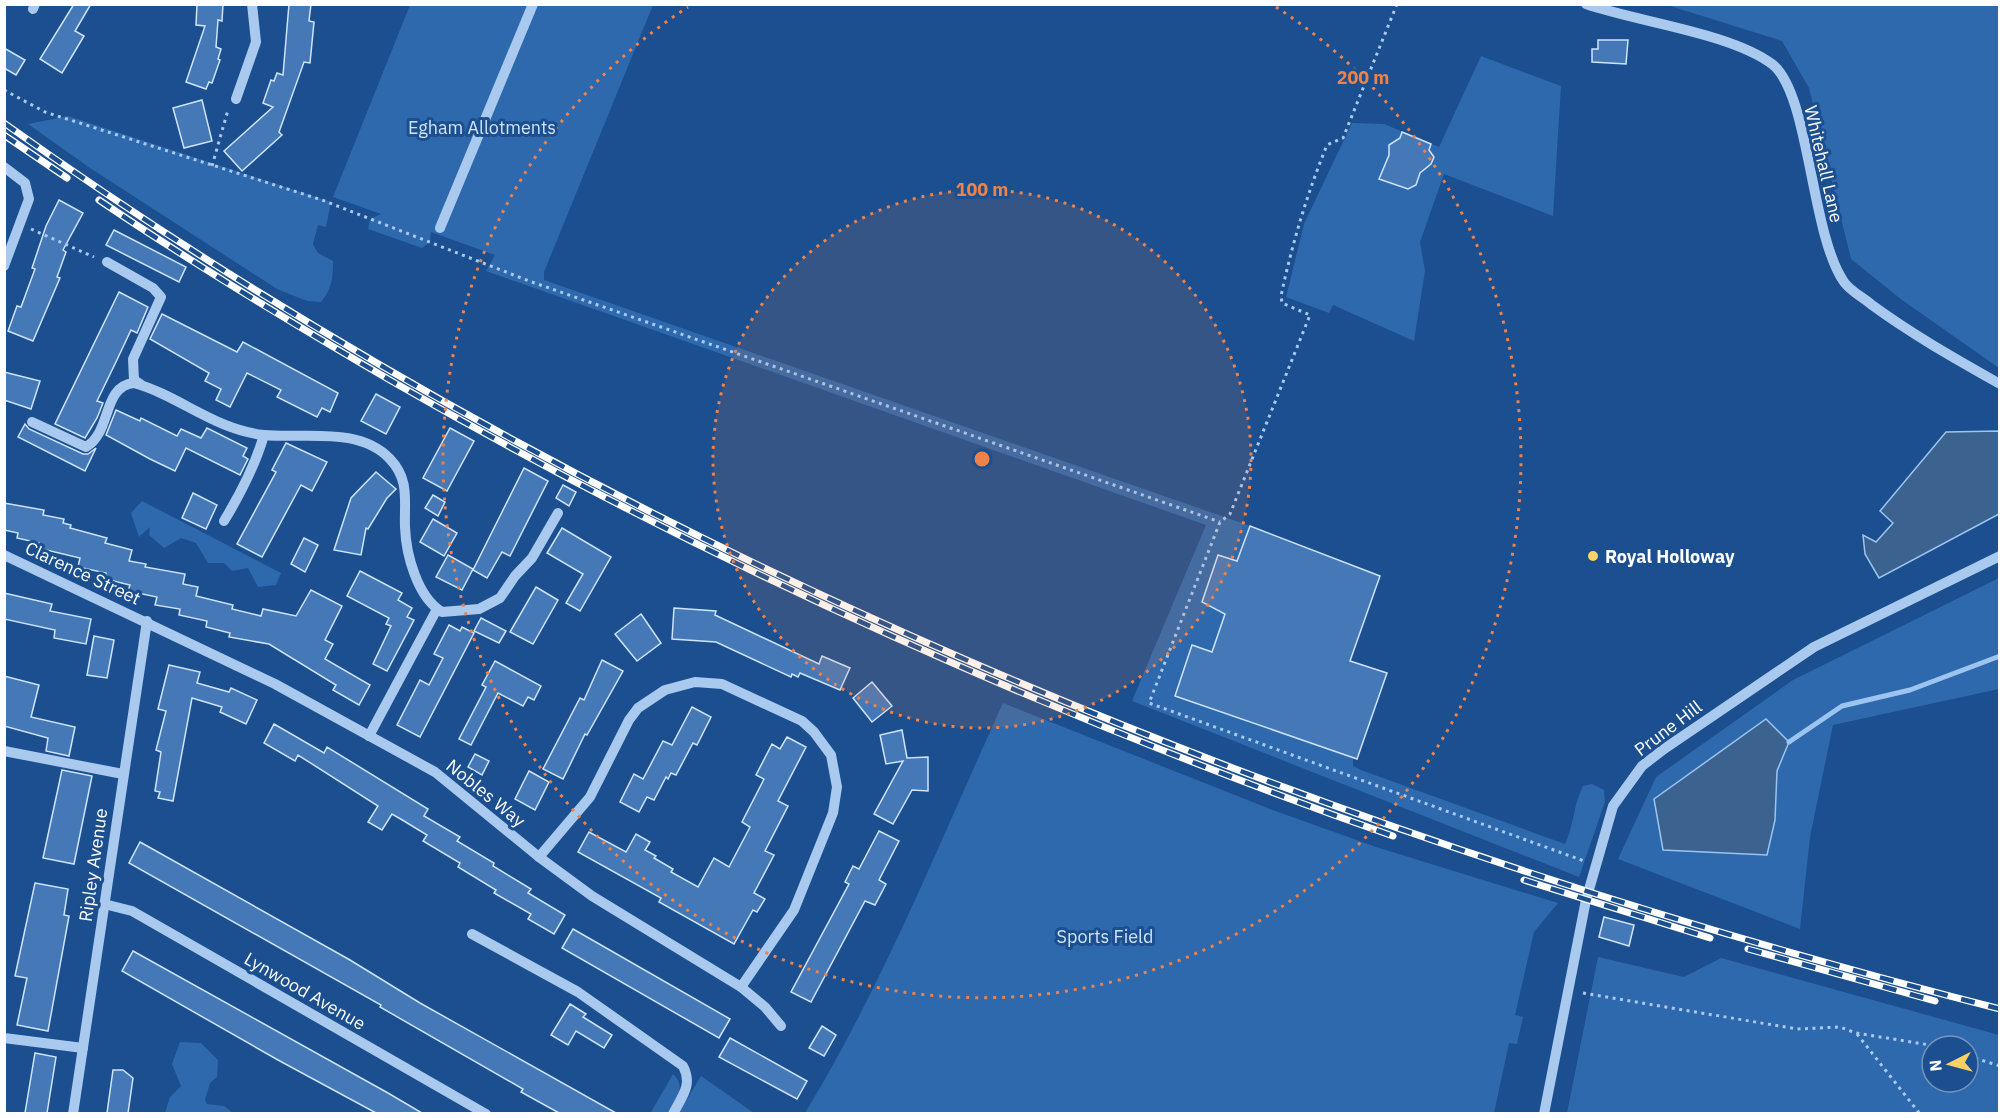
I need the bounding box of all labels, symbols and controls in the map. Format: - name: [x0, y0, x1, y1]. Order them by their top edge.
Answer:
- text: 200 m: [1337, 66, 1389, 89]
- street label: Whitehall Lane: [1799, 103, 1849, 225]
- park label: Egham Allotments: [408, 116, 556, 139]
- text: 100 m: [956, 178, 1008, 201]
- centre of rings: [972, 449, 992, 469]
- street label: Clarence Street: [22, 536, 144, 610]
- place label: Royal Holloway: [1605, 545, 1735, 568]
- marker: Royal Holloway: [1586, 549, 1600, 563]
- street label: Prune Hill: [1630, 695, 1706, 761]
- street label: Nobles Way: [442, 754, 530, 832]
- street label: Ripley Avenue: [74, 807, 112, 923]
- park label: Sports Field: [1057, 925, 1153, 948]
- street label: Lynwood Avenue: [240, 947, 370, 1035]
- north arrow: [1920, 1034, 1980, 1094]
- text: N: [1925, 1059, 1946, 1072]

